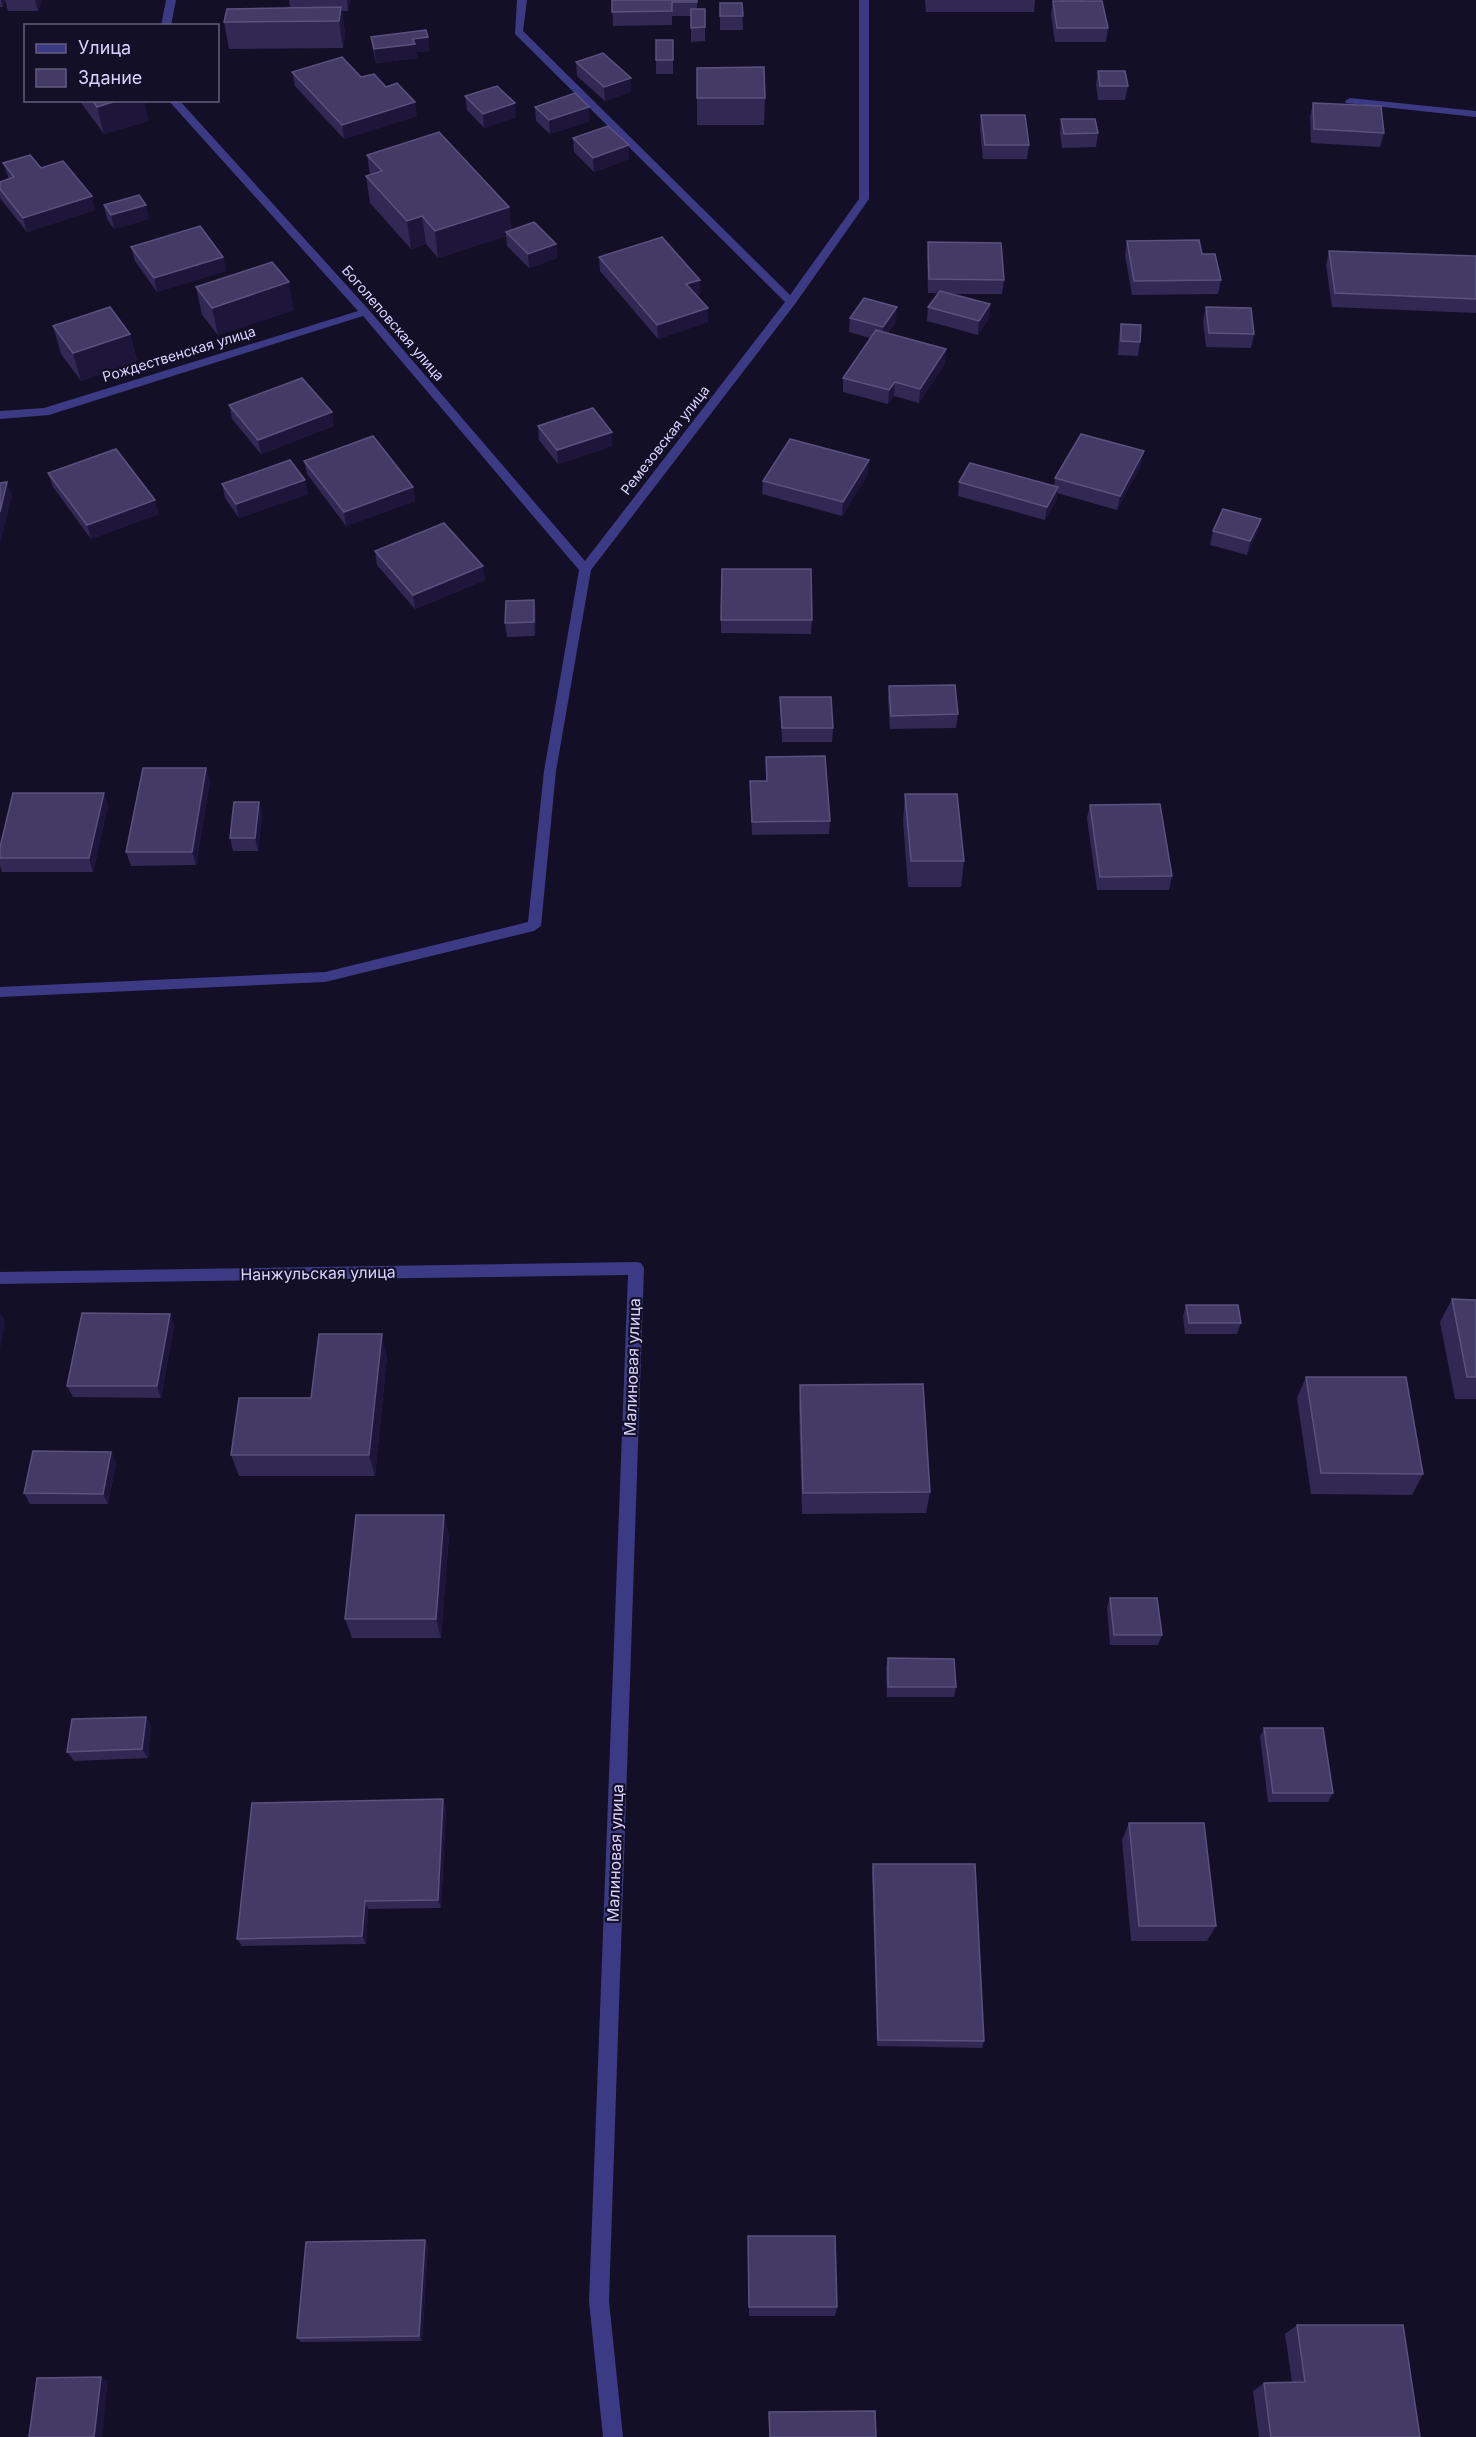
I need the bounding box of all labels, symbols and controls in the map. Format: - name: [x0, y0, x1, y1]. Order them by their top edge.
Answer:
- legend: [24, 24, 219, 102]
- text: Улица: [78, 37, 131, 58]
- text: Здание: [78, 67, 142, 88]
- street label: Боголеповская улица: [339, 261, 448, 384]
- street label: Рождественская улица: [100, 322, 257, 385]
- street label: Ремезовская улица: [617, 382, 713, 498]
- street label: Нанжульская улица: [240, 1262, 396, 1284]
- street label: Малиновая улица: [620, 1298, 644, 1436]
- street label: Малиновая улица: [603, 1784, 627, 1922]

